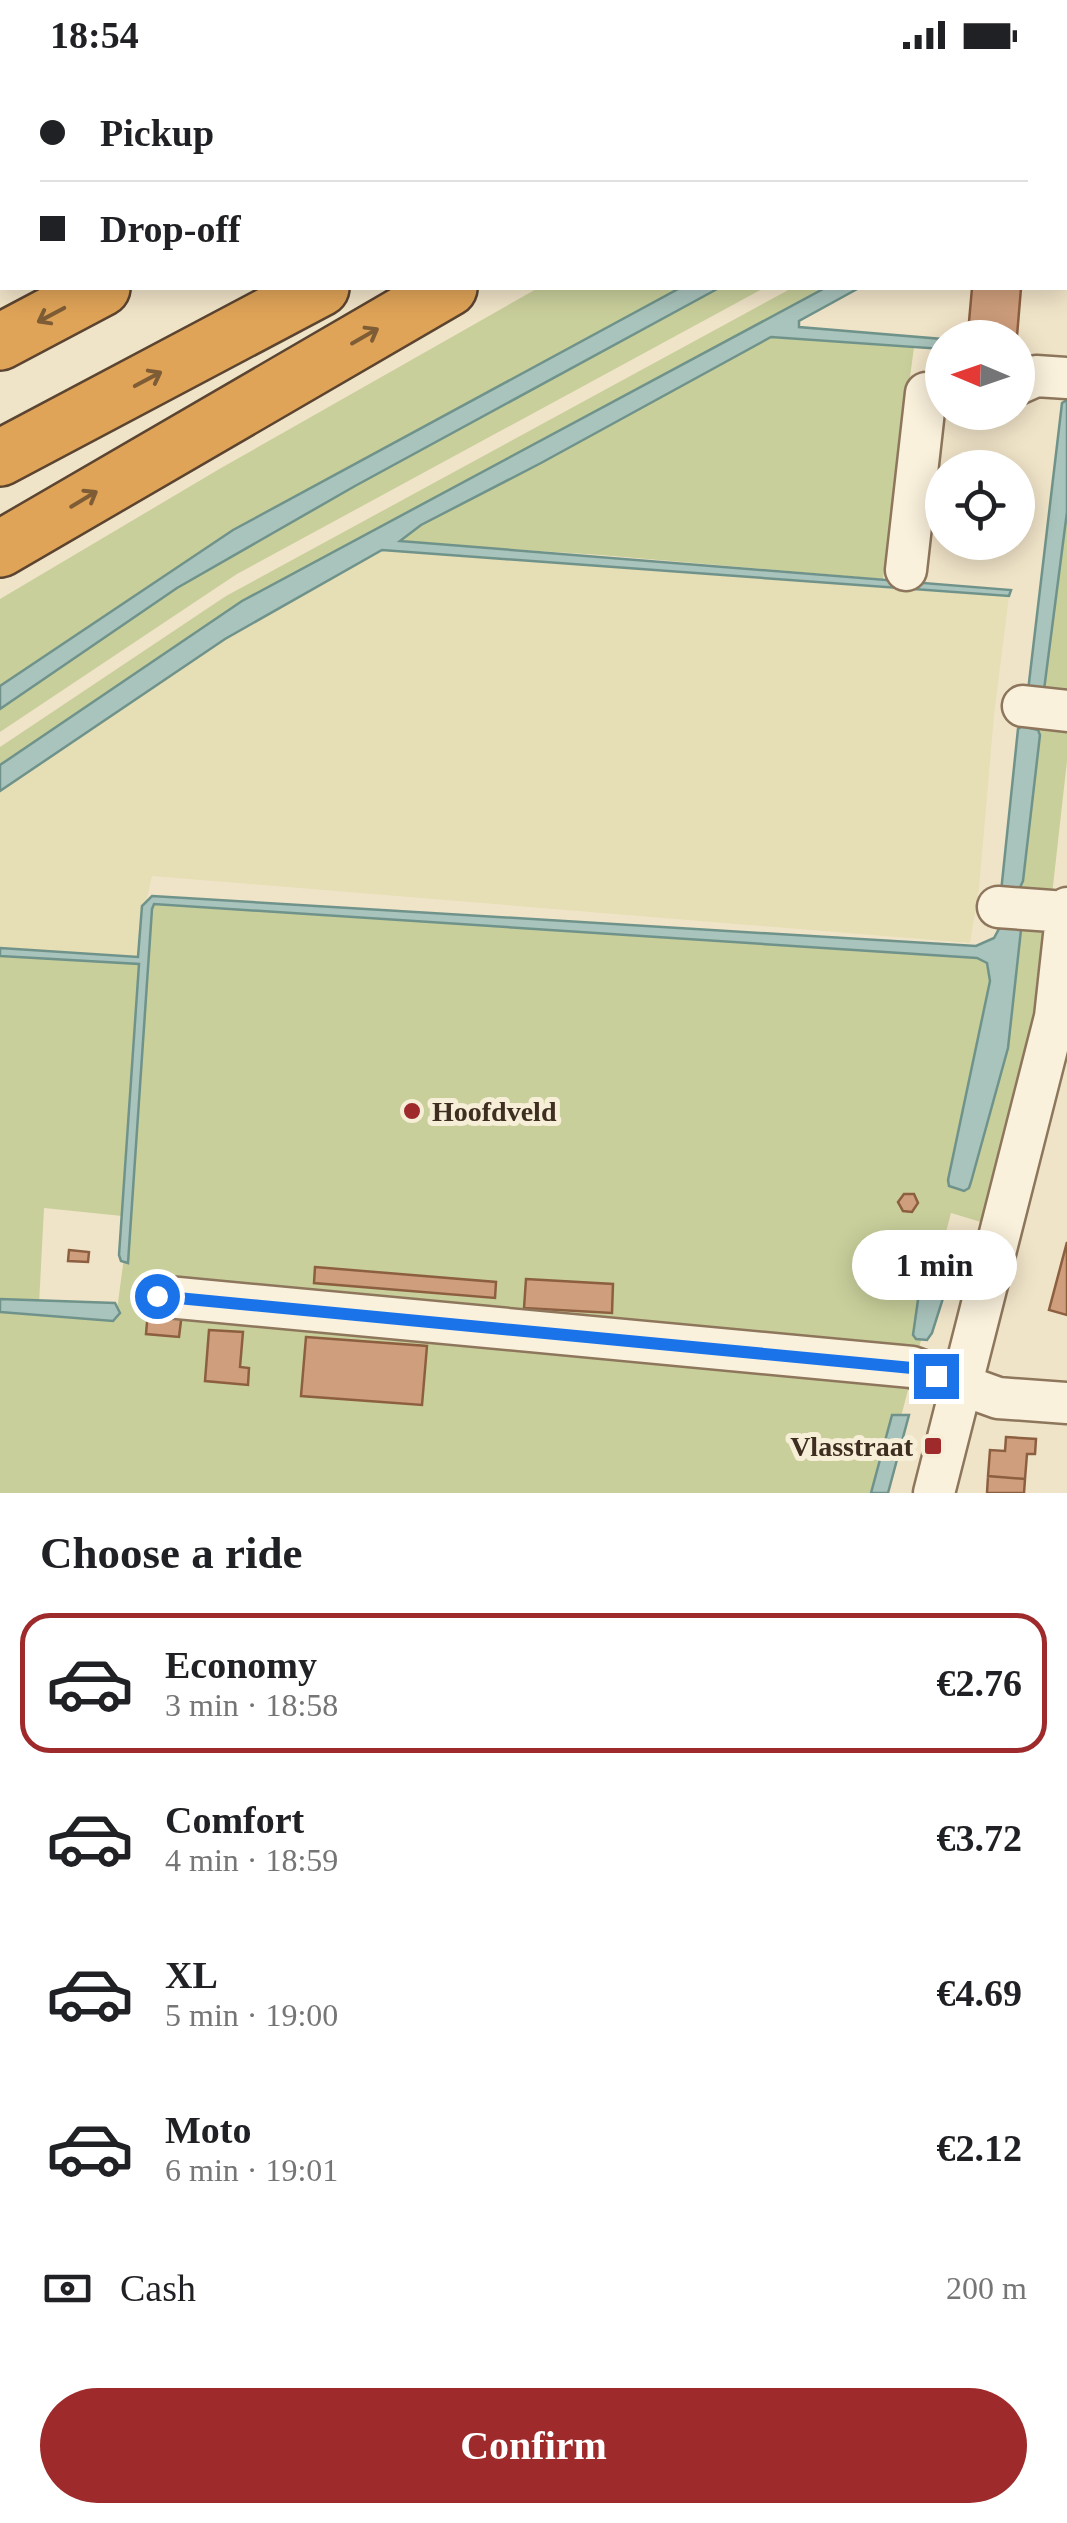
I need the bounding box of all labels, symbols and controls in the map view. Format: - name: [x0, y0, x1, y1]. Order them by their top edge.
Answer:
- text: 18:54: [50, 14, 139, 56]
- text: Pickup: [100, 112, 214, 154]
- text: Drop-off: [100, 208, 241, 250]
- one-way arrow: [37, 306, 67, 325]
- north arrow: [925, 320, 1035, 430]
- map controls: [925, 320, 1035, 560]
- one-way arrow: [350, 326, 379, 346]
- one-way arrow: [132, 368, 162, 388]
- button: locate: [925, 450, 1035, 560]
- one-way arrow: [69, 489, 98, 509]
- place label: Hoofdveld: [432, 1096, 557, 1127]
- marker: Hoofdveld: [401, 1100, 423, 1122]
- callout: 1 min: [854, 1231, 1018, 1301]
- text: 1 min: [896, 1247, 973, 1283]
- route start: [135, 1274, 180, 1319]
- route end: [914, 1354, 959, 1399]
- place label: Vlasstraat: [790, 1431, 914, 1462]
- marker: Vlasstraat: [922, 1435, 944, 1457]
- text: Choose a ride: [40, 1528, 303, 1578]
- icon: car: [45, 1638, 135, 1728]
- text: Economy: [165, 1644, 317, 1686]
- text: €2.76: [937, 1662, 1022, 1704]
- text: 3 min · 18:58: [165, 1687, 338, 1723]
- icon: car: [45, 1793, 135, 1883]
- text: Comfort: [165, 1799, 304, 1841]
- text: €3.72: [937, 1817, 1022, 1859]
- text: 4 min · 18:59: [165, 1842, 338, 1878]
- icon: car: [45, 1948, 135, 2038]
- text: XL: [165, 1954, 218, 1996]
- text: €4.69: [937, 1972, 1022, 2014]
- text: 5 min · 19:00: [165, 1997, 338, 2033]
- icon: car: [45, 2103, 135, 2193]
- text: Moto: [165, 2109, 252, 2151]
- text: €2.12: [937, 2127, 1022, 2169]
- text: 6 min · 19:01: [165, 2152, 338, 2188]
- icon: cash: [40, 2261, 95, 2316]
- text: Cash: [120, 2267, 196, 2309]
- text: 200 m: [946, 2270, 1027, 2306]
- button: Confirm: [40, 2388, 1027, 2503]

